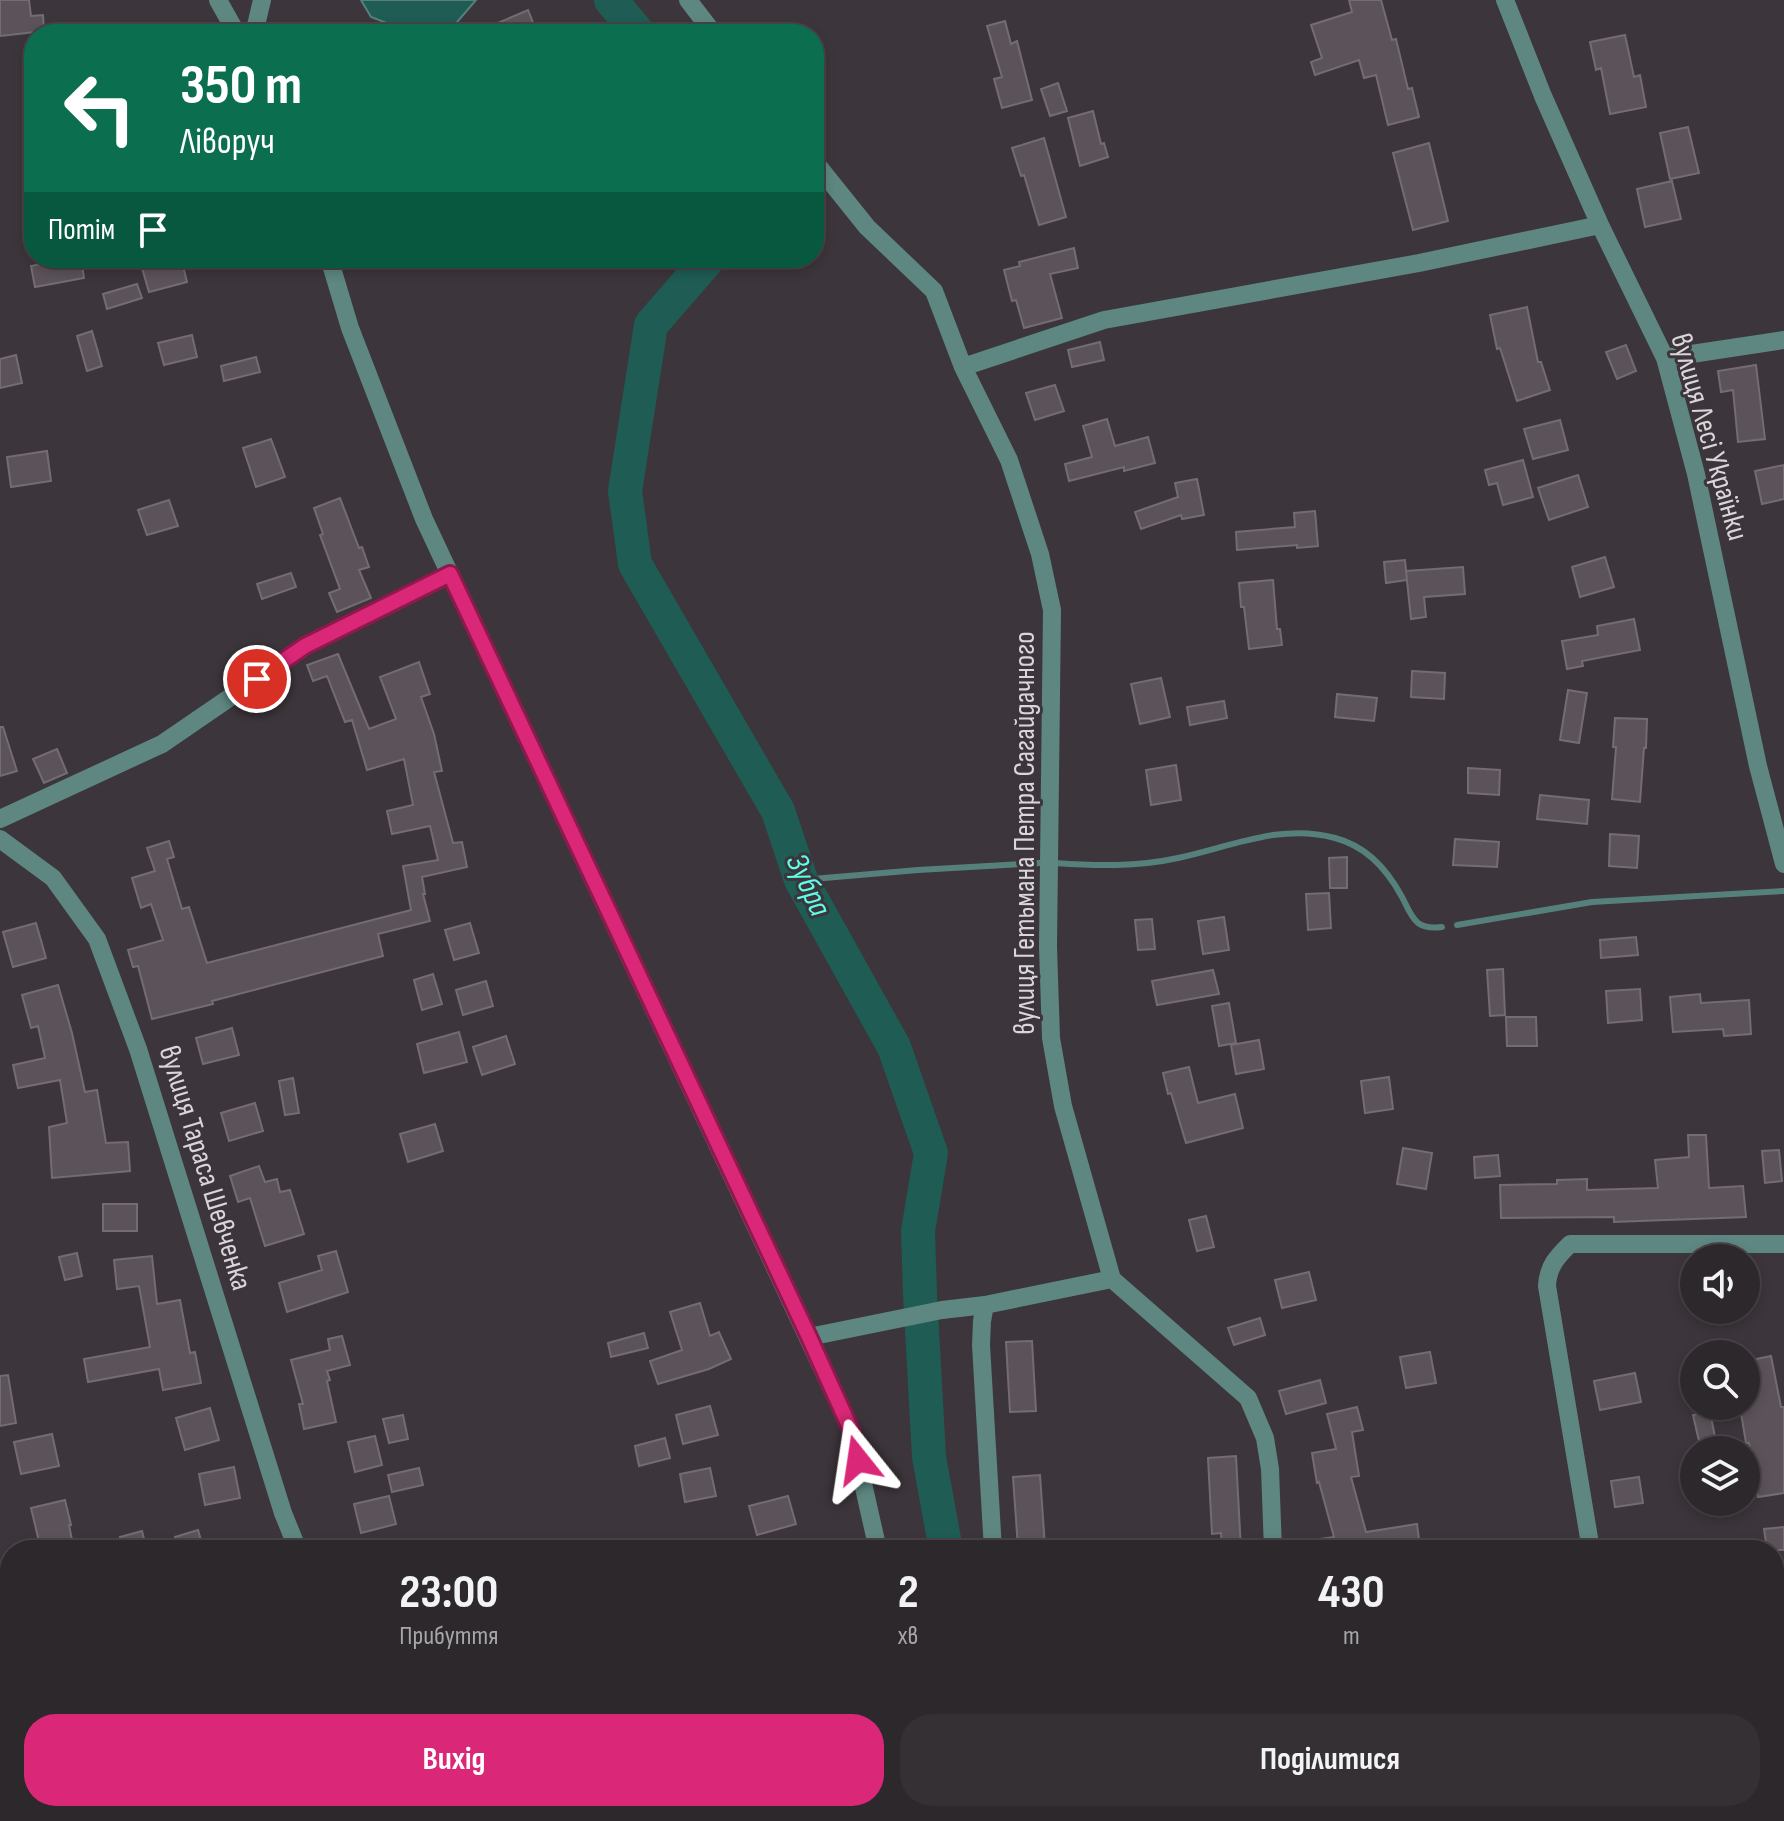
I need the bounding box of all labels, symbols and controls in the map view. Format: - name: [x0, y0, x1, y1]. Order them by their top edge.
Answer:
- text: 350 m: [180, 53, 302, 120]
- icon: left: [48, 56, 152, 160]
- text: Ліворуч: [180, 121, 275, 164]
- icon: arrive: [131, 208, 175, 252]
- text: Потім: [48, 212, 115, 248]
- street label: вулиця Лесі Українки: [1662, 329, 1756, 545]
- street label: вулиця Гетьмана Петра Сагайдачного: [1007, 631, 1043, 1035]
- pin: [223, 645, 291, 713]
- icon: arrive: [235, 657, 279, 701]
- water label: Зубра: [777, 847, 839, 923]
- street label: вулиця Тараса Шевченка: [151, 1041, 259, 1295]
- map controls: [1680, 1244, 1760, 1516]
- button: sound: [1680, 1244, 1760, 1324]
- button: search: [1680, 1340, 1760, 1420]
- position arrow: [816, 1418, 900, 1502]
- button: layers: [1680, 1436, 1760, 1516]
- text: 23:00: [399, 1564, 498, 1621]
- text: 2: [898, 1564, 919, 1621]
- text: 430: [1318, 1564, 1385, 1621]
- text: Прибуття: [399, 1621, 498, 1652]
- text: хв: [898, 1621, 918, 1652]
- text: m: [1343, 1621, 1360, 1652]
- button: Вихід: [24, 1714, 884, 1806]
- button: Поділитися: [900, 1714, 1760, 1806]

